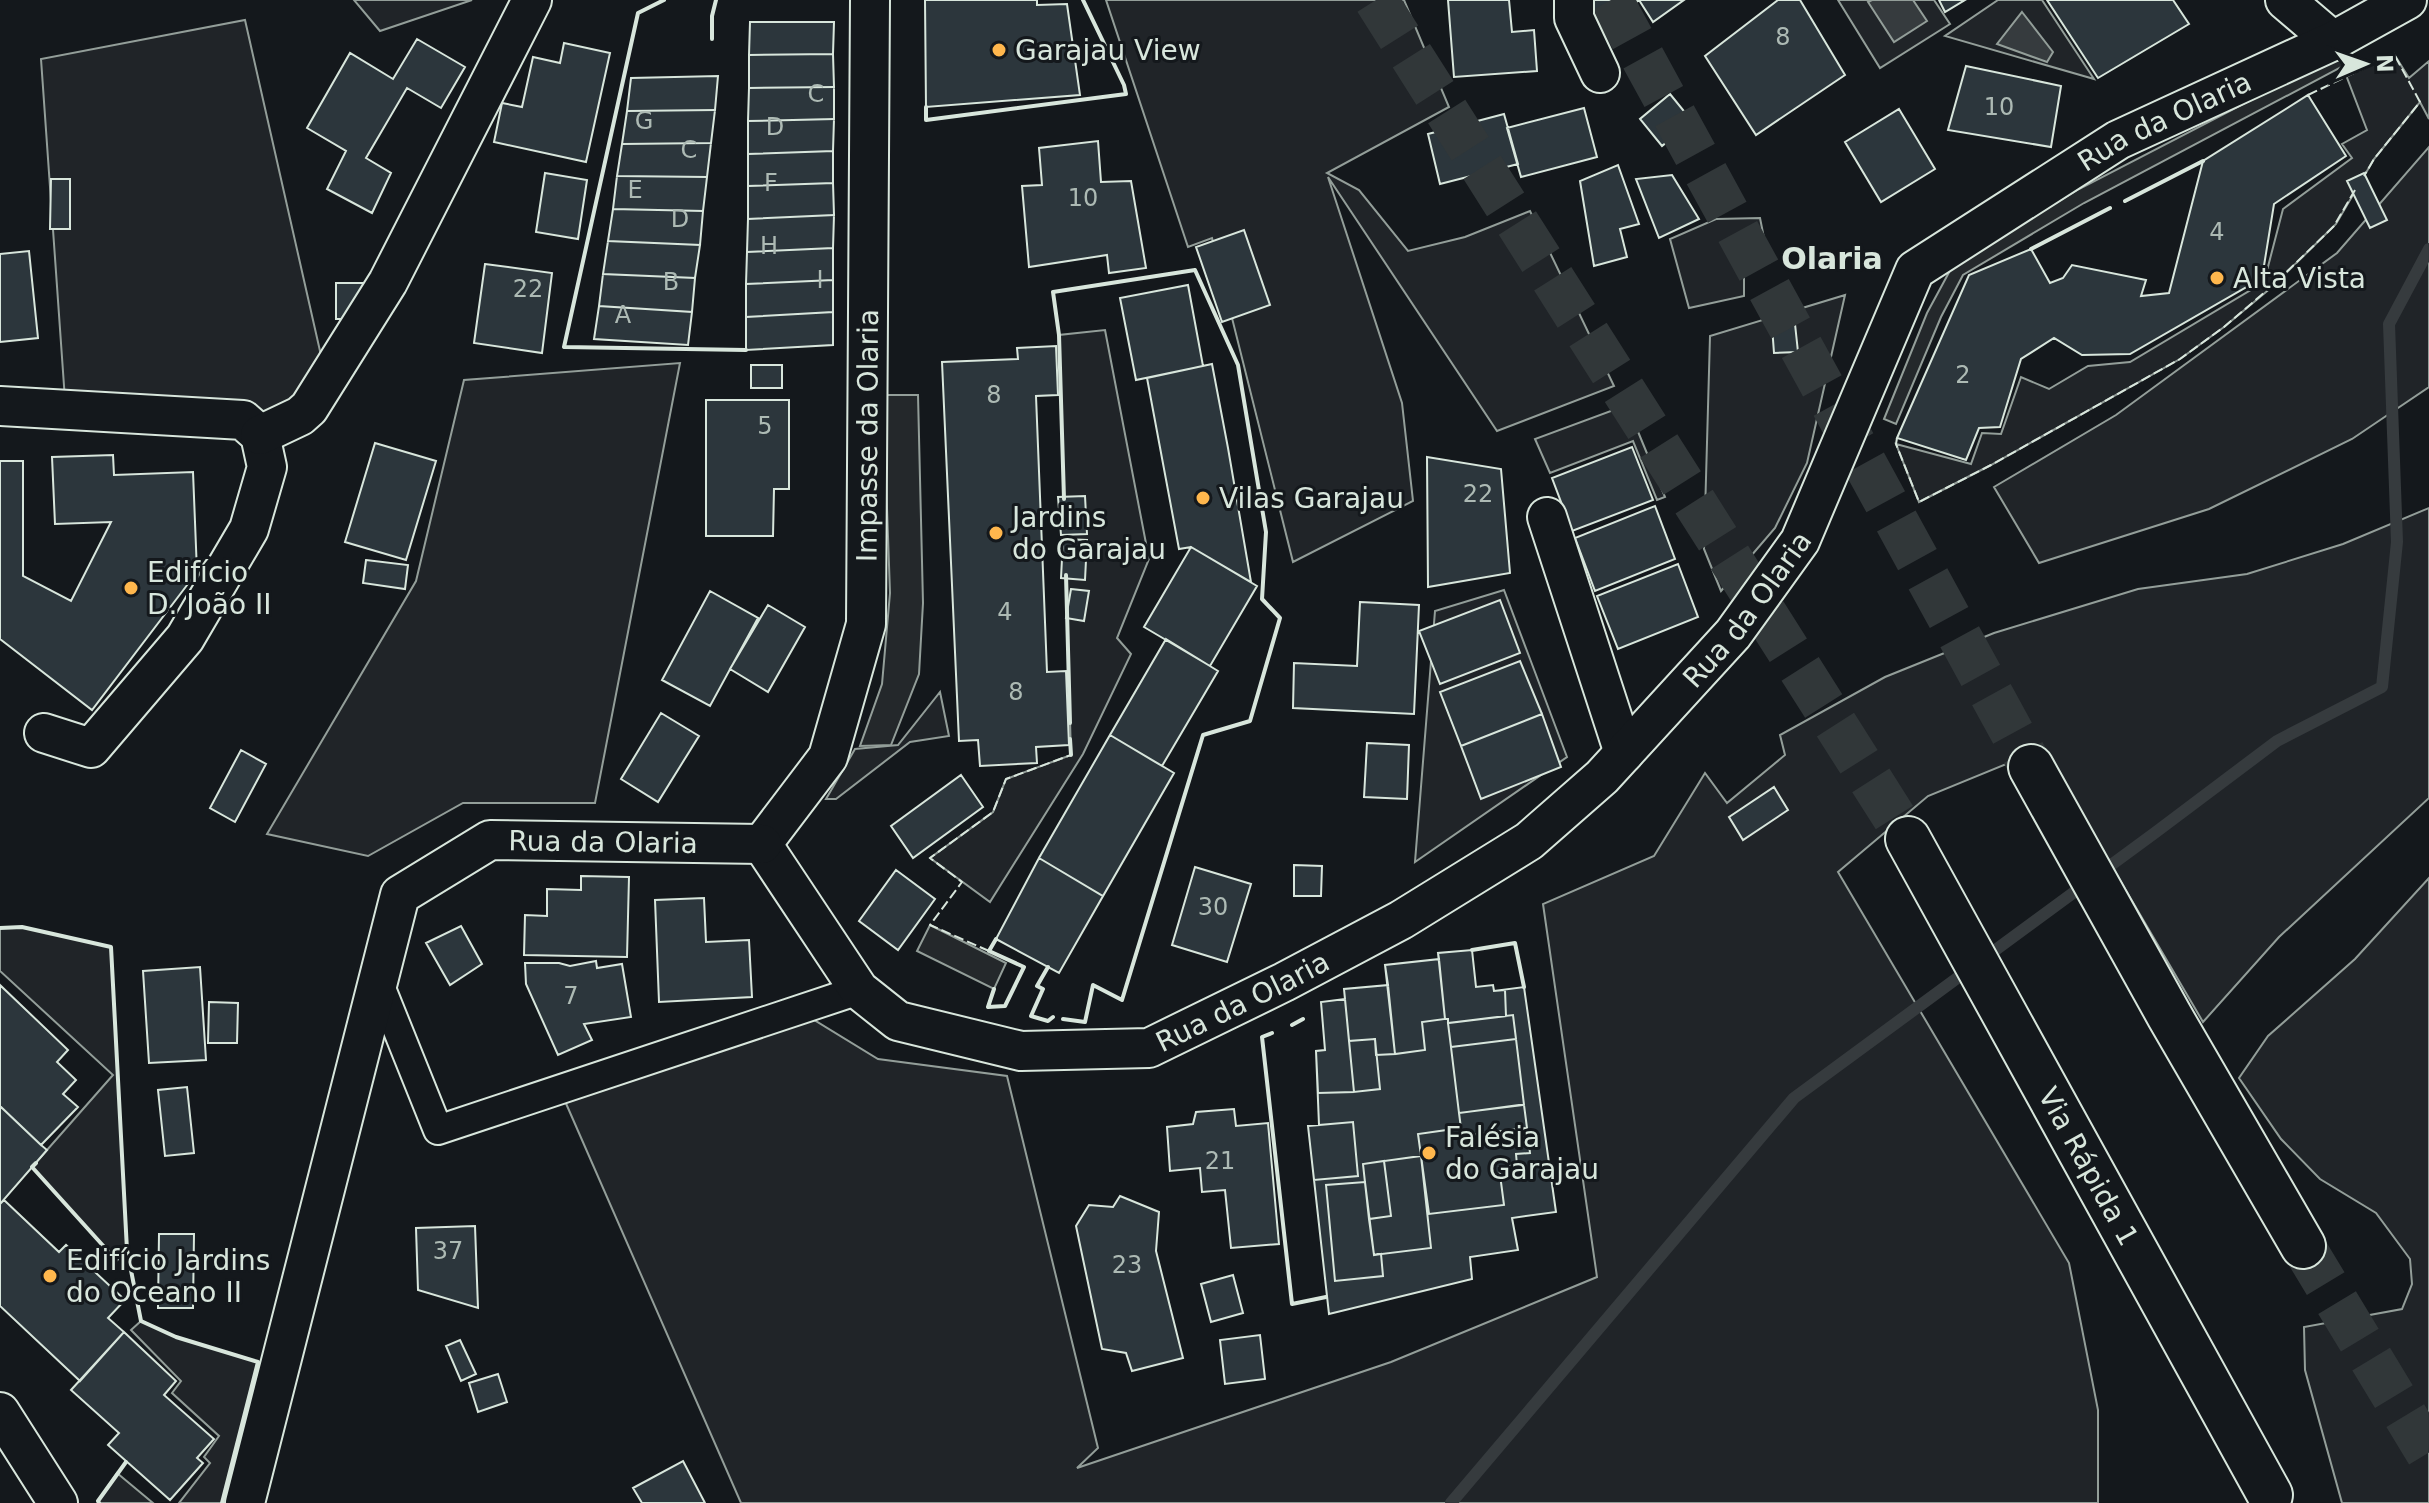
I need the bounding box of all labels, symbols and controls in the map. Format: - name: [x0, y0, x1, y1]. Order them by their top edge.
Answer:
- house number: 8: [1775, 23, 1791, 51]
- north arrow: [2325, 24, 2405, 104]
- place label: Garajau View: [1015, 34, 1201, 67]
- marker: Garajau View: [990, 41, 1008, 59]
- text: N: [2372, 54, 2397, 73]
- street label: Rua da Olaria: [2072, 65, 2257, 178]
- house number: C: [808, 80, 824, 108]
- house number: 10: [1984, 93, 2014, 121]
- house number: G: [635, 107, 653, 135]
- house number: D: [766, 113, 784, 141]
- house number: C: [681, 136, 697, 164]
- house number: F: [764, 169, 778, 197]
- house number: E: [627, 176, 643, 204]
- house number: 10: [1068, 184, 1098, 212]
- house number: D: [671, 205, 689, 233]
- house number: 4: [2209, 218, 2225, 246]
- house number: H: [760, 232, 778, 260]
- district label: Olaria: [1781, 241, 1883, 276]
- place label: Alta Vista: [2233, 262, 2366, 295]
- house number: I: [816, 266, 824, 294]
- house number: B: [663, 268, 679, 296]
- marker: Alta Vista: [2208, 269, 2226, 287]
- house number: 22: [513, 275, 543, 303]
- house number: A: [615, 301, 632, 329]
- street label: Impasse da Olaria: [850, 309, 885, 562]
- house number: 2: [1955, 361, 1971, 389]
- house number: 8: [986, 381, 1002, 409]
- house number: 5: [757, 412, 773, 440]
- house number: 22: [1463, 480, 1493, 508]
- place label: Vilas Garajau: [1219, 482, 1404, 515]
- marker: Vilas Garajau: [1194, 489, 1212, 507]
- place label: Jardins do Garajau: [1010, 501, 1166, 566]
- marker: Jardins do Garajau: [987, 524, 1005, 542]
- street label: Rua da Olaria: [1676, 525, 1819, 695]
- place label: Edifício D. João II: [147, 556, 271, 621]
- marker: Edifício D. João II: [122, 579, 140, 597]
- house number: 4: [997, 598, 1013, 626]
- house number: 8: [1008, 678, 1024, 706]
- street label: Rua da Olaria: [508, 824, 698, 860]
- house number: 30: [1198, 893, 1228, 921]
- street label: Rua da Olaria: [1151, 945, 1335, 1059]
- house number: 7: [563, 982, 579, 1010]
- street label: Via Rápida 1: [2031, 1082, 2145, 1252]
- place label: Falésia do Garajau: [1445, 1121, 1599, 1186]
- marker: Falésia do Garajau: [1420, 1144, 1438, 1162]
- house number: 21: [1205, 1147, 1235, 1175]
- house number: 37: [433, 1237, 463, 1265]
- place label: Edifício Jardins do Oceano II: [66, 1244, 270, 1309]
- house number: 23: [1112, 1251, 1142, 1279]
- marker: Edifício Jardins do Oceano II: [41, 1267, 59, 1285]

